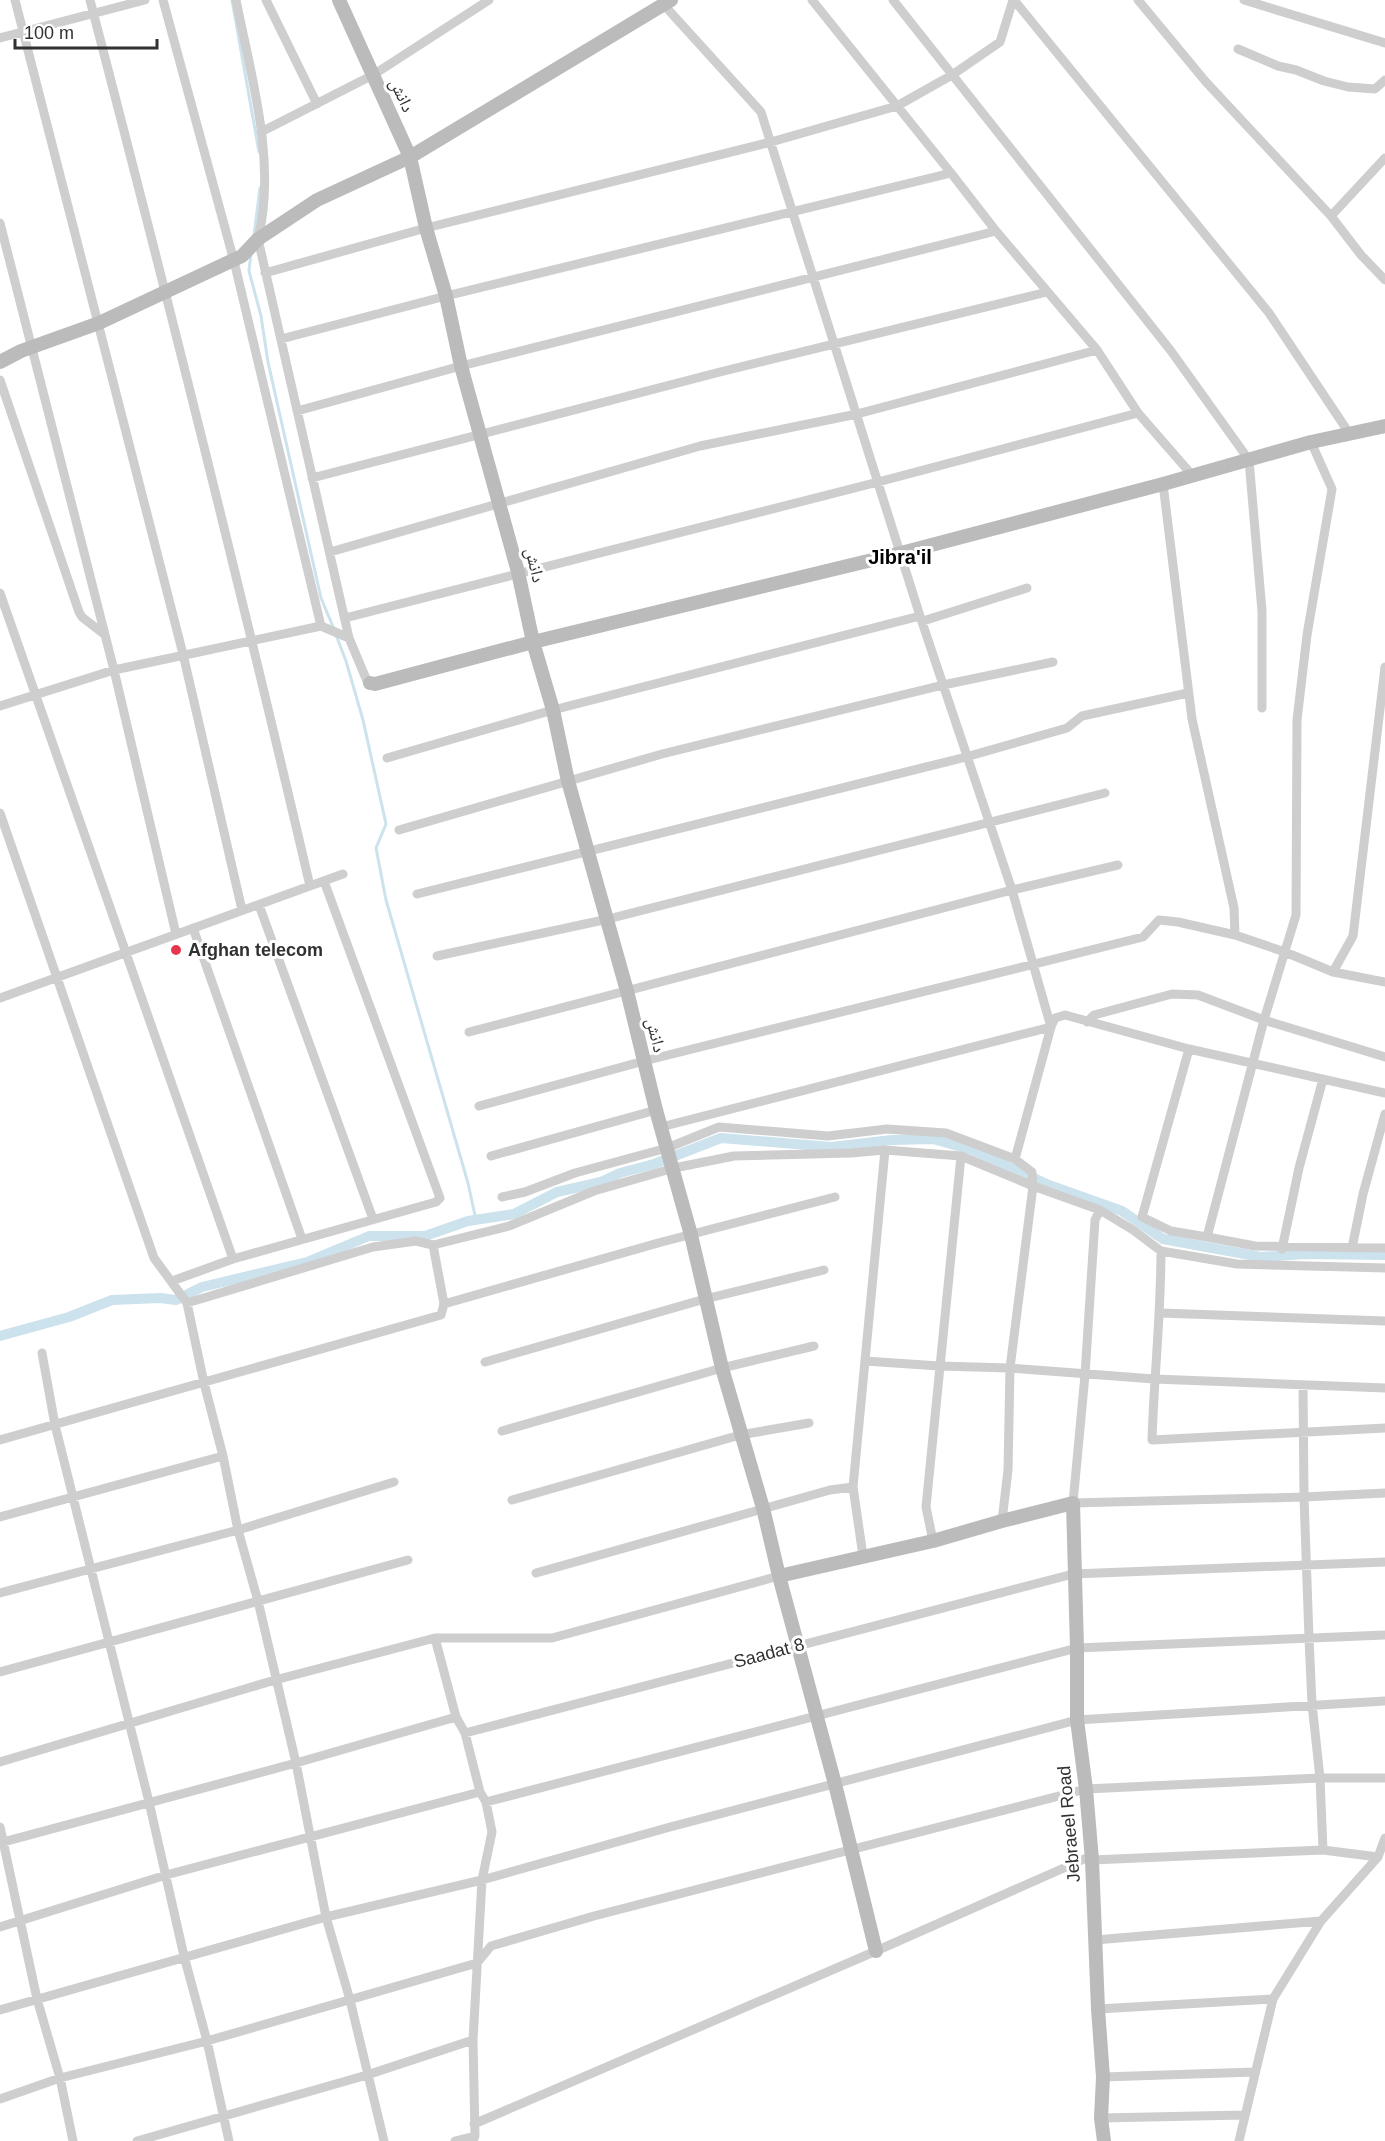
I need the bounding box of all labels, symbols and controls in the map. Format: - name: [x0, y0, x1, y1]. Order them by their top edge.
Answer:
- scale bar: [15, 12, 158, 50]
- text: 100 m: [24, 23, 74, 43]
- street label: دانش: [385, 75, 418, 116]
- street label: دانش: [520, 546, 549, 585]
- district label: Jibra'il: [868, 546, 932, 568]
- place label: Afghan telecom: [188, 940, 323, 960]
- marker: Afghan telecom: [169, 943, 183, 957]
- street label: دانش: [641, 1016, 670, 1055]
- street label: Saadat 8: [732, 1634, 806, 1672]
- street label: Jebraeel Road: [1054, 1765, 1084, 1883]

